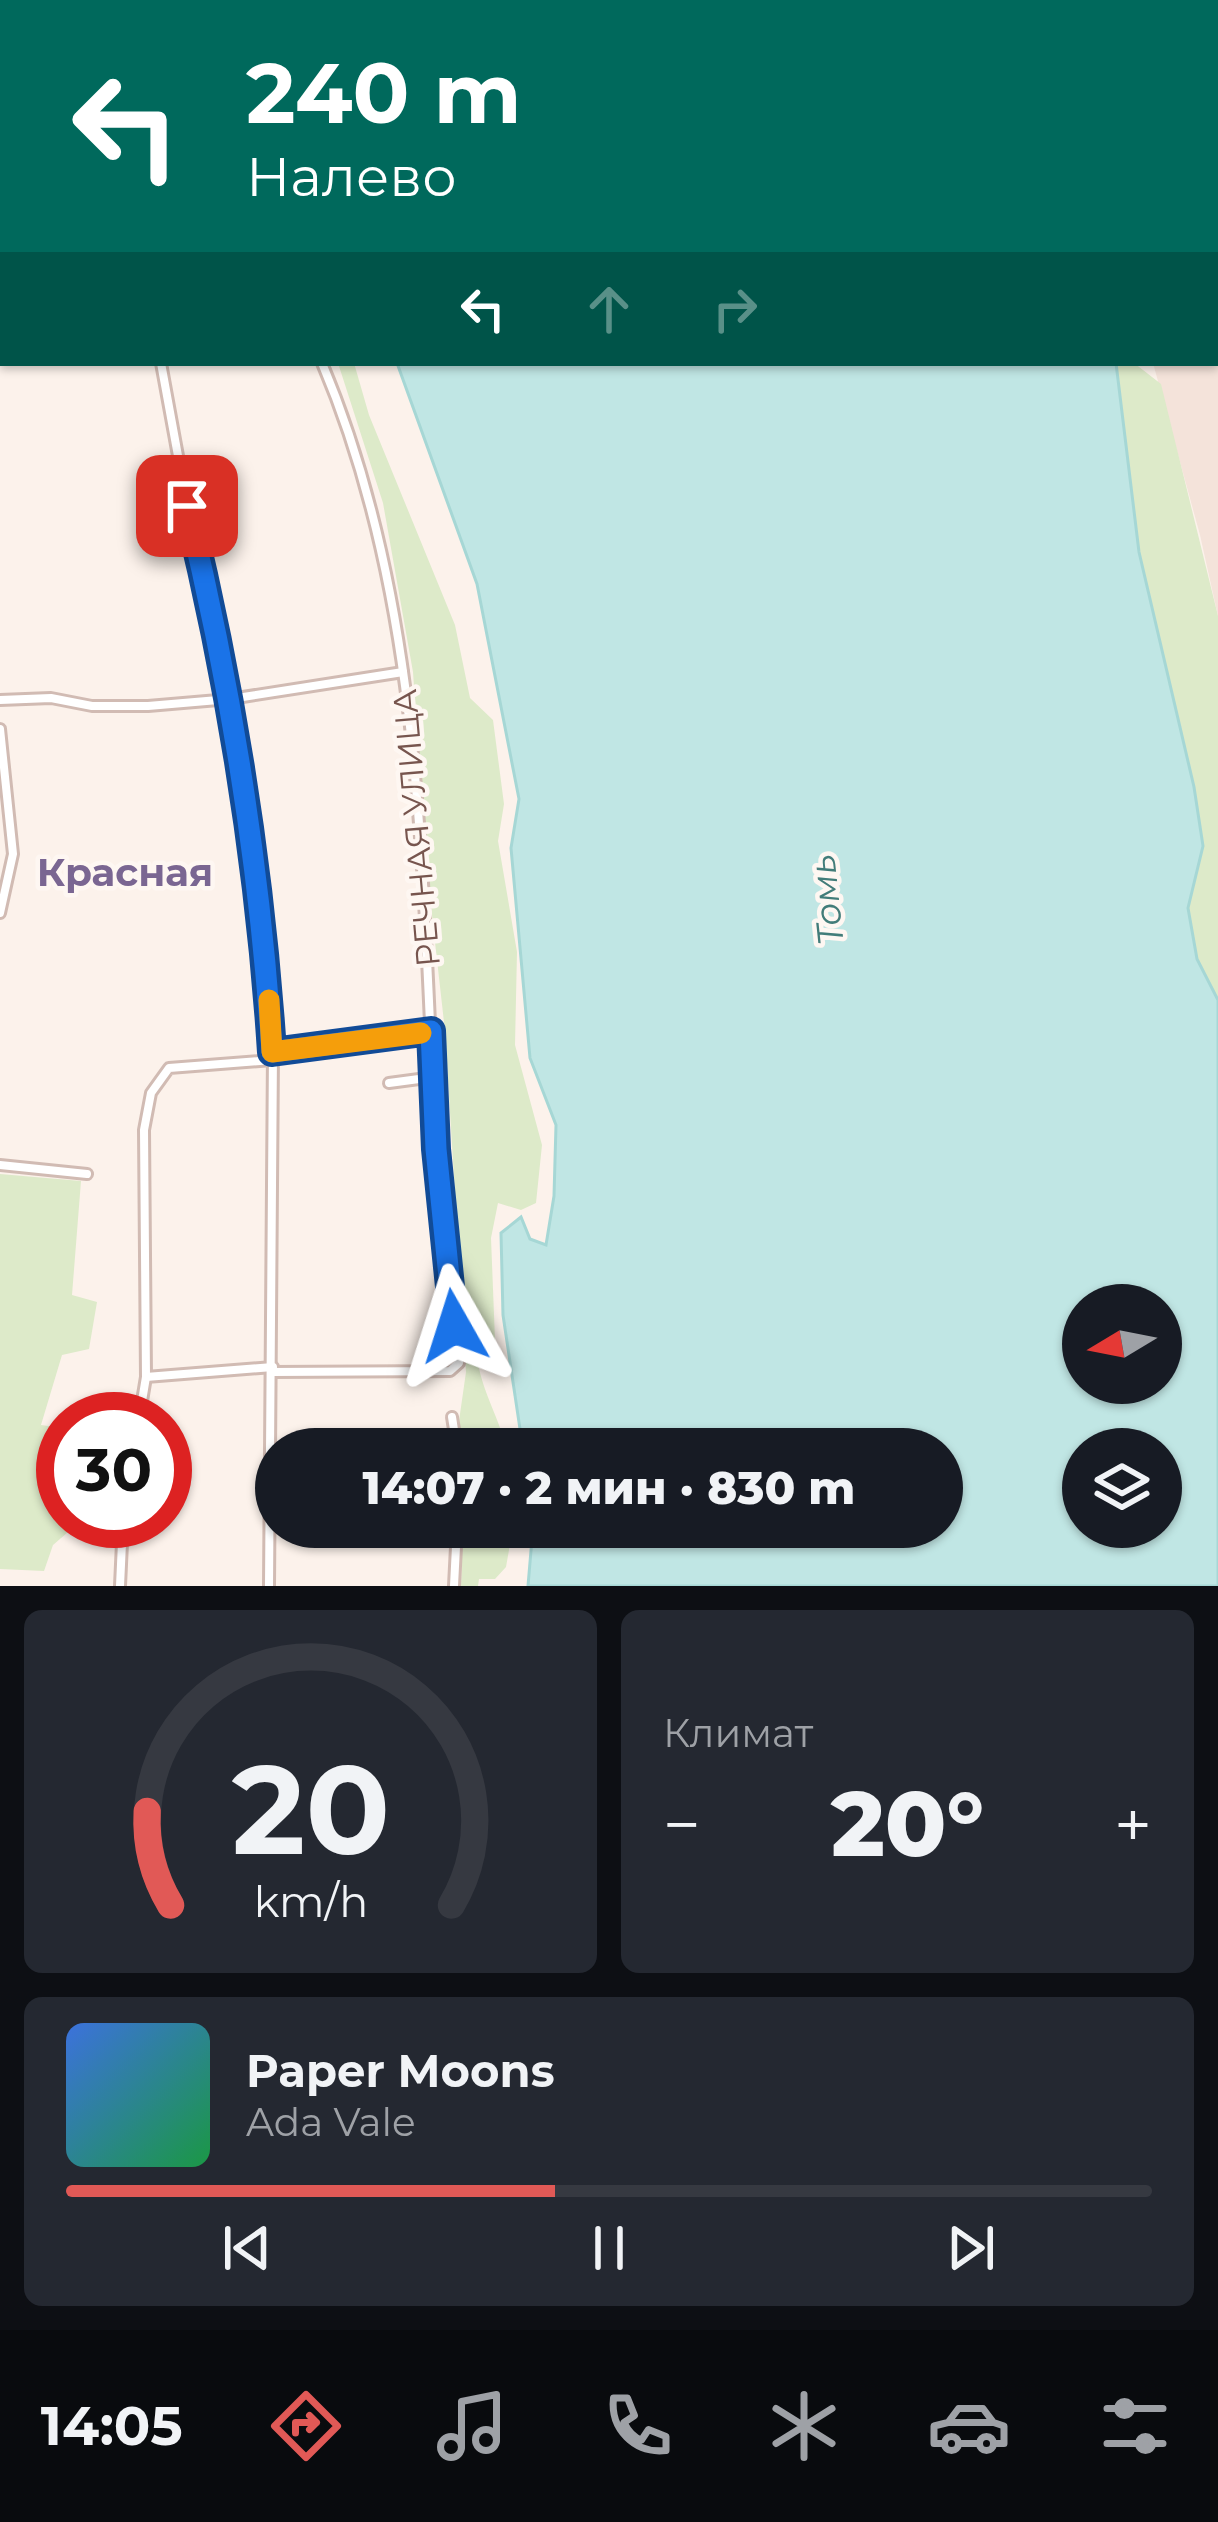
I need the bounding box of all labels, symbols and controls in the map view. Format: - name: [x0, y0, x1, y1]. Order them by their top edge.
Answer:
- text: 240 m: [246, 42, 522, 144]
- icon: left: [48, 48, 204, 204]
- text: Налево: [246, 144, 457, 210]
- icon: left: [450, 276, 516, 342]
- icon: ahead: [576, 276, 642, 342]
- icon: right: [702, 276, 768, 342]
- pin: [136, 455, 238, 557]
- icon: arrive: [154, 473, 220, 539]
- street label: РЕЧНАЯ УЛИЦА: [384, 687, 448, 968]
- district label: Красная: [37, 848, 213, 896]
- water label: Томь: [799, 852, 853, 948]
- position arrow: [391, 1263, 517, 1389]
- north arrow: [1062, 1284, 1182, 1404]
- map controls: [1062, 1284, 1182, 1548]
- speed limit sign: 30: [36, 1392, 192, 1548]
- button: layers: [1062, 1428, 1182, 1548]
- text: 14:07 · 2 мин · 830 m: [363, 1460, 855, 1515]
- text: Климат: [663, 1709, 813, 1757]
- text: 20: [231, 1733, 390, 1885]
- text: 20°: [831, 1769, 984, 1879]
- text: −: [663, 1784, 701, 1865]
- text: +: [1114, 1784, 1152, 1865]
- text: km/h: [253, 1874, 368, 1927]
- text: Paper Moons: [246, 2043, 555, 2098]
- text: Ada Vale: [246, 2098, 416, 2146]
- icon: previous: [214, 2215, 280, 2281]
- icon: pause: [576, 2215, 642, 2281]
- icon: next: [938, 2215, 1004, 2281]
- icon: directions: [264, 2384, 348, 2468]
- icon: music: [430, 2384, 514, 2468]
- icon: phone: [596, 2384, 680, 2468]
- icon: climate: [762, 2384, 846, 2468]
- icon: car: [927, 2384, 1011, 2468]
- icon: filters: [1093, 2384, 1177, 2468]
- text: 14:05: [41, 2393, 183, 2459]

